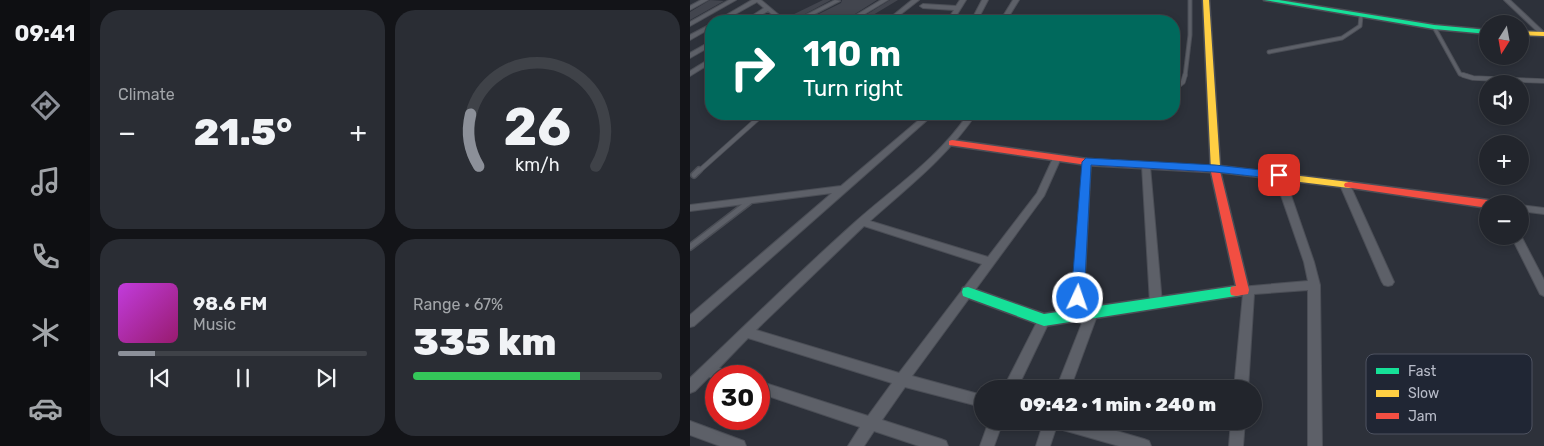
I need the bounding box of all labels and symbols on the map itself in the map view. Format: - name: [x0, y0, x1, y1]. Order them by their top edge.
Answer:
- north arrow: [1479, 15, 1529, 65]
- pin: [1258, 154, 1300, 196]
- position arrow: [1051, 271, 1103, 323]
- legend: [1366, 354, 1532, 434]
- text: Fast: [1408, 363, 1437, 380]
- speed limit sign: 30: [705, 365, 770, 430]
- text: Slow: [1408, 385, 1439, 402]
- text: Jam: [1408, 408, 1437, 425]

